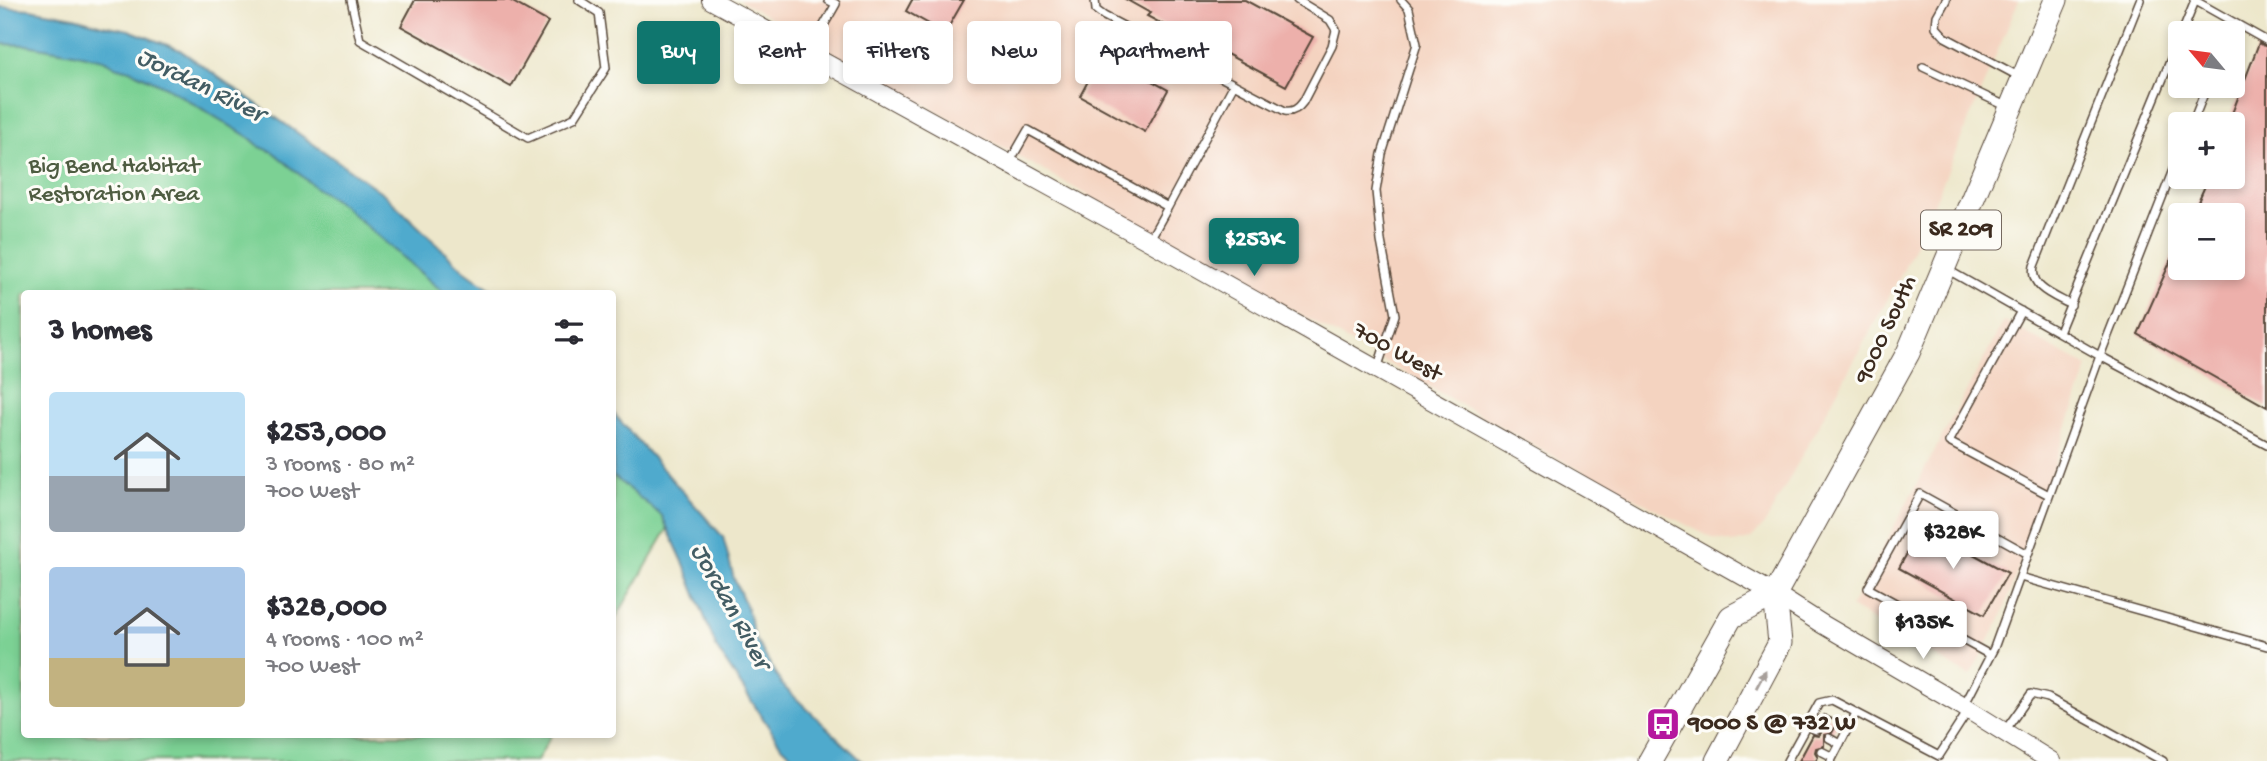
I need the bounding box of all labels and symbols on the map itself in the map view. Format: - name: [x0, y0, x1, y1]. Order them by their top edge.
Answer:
- north arrow: [2168, 21, 2245, 98]
- water label: Jordan River: [131, 43, 273, 133]
- park label: Big Bend Habitat Restoration Area: [28, 153, 201, 210]
- road number: SR 209: [1921, 210, 2001, 249]
- pin: $253K: [1205, 218, 1303, 278]
- street label: 9000 South: [1849, 271, 1925, 390]
- street label: 700 West: [1347, 316, 1448, 390]
- pin: $328K: [1904, 512, 2002, 571]
- water label: Jordan River: [682, 539, 778, 679]
- pin: $135K: [1874, 602, 1972, 661]
- one-way arrow: [1755, 669, 1766, 689]
- bus stop icon: 9000 S @ 732 W: [1644, 705, 1682, 743]
- place label: 9000 S @ 732 W: [1687, 710, 1856, 739]

